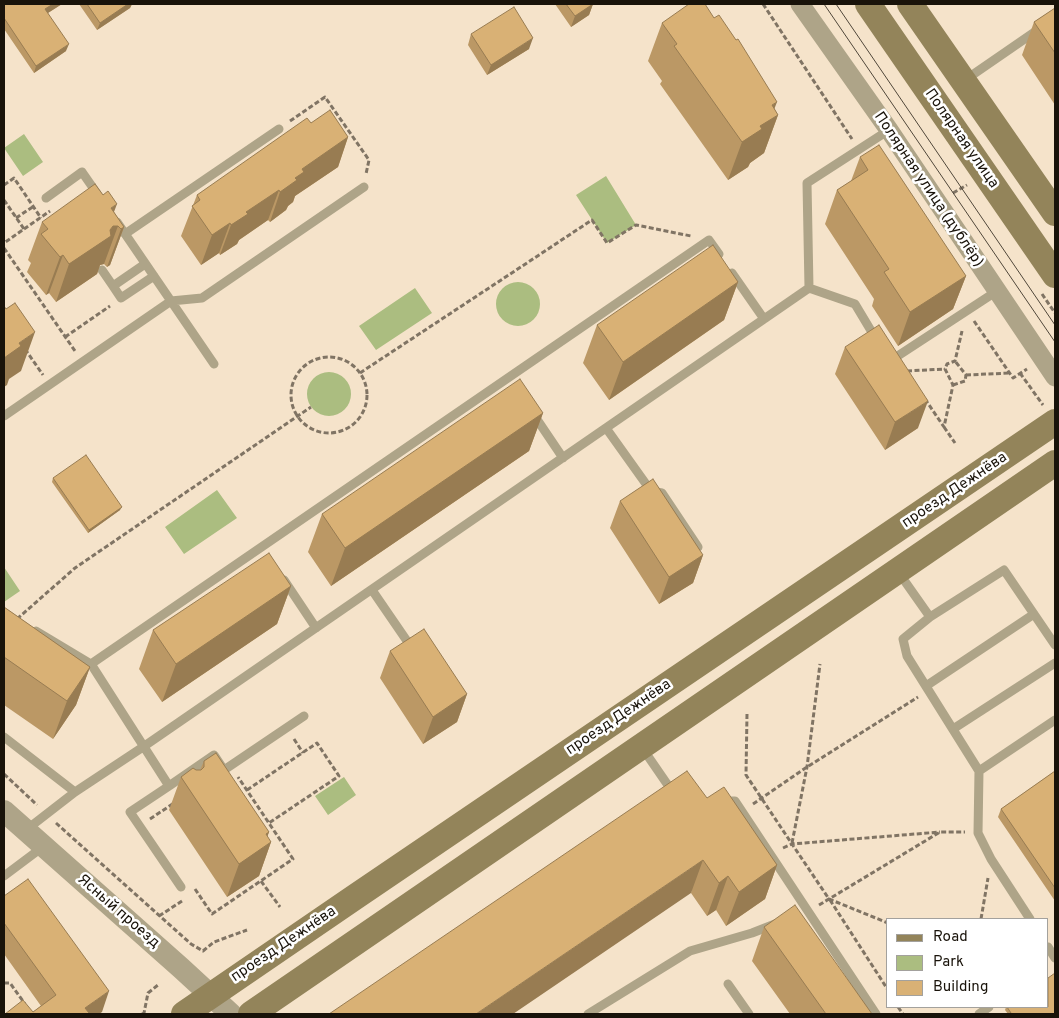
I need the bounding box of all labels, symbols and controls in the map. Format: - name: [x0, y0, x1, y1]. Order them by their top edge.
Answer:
- street label: Полярная улица: [920, 86, 1002, 192]
- street label: Полярная улица (дублёр): [869, 109, 987, 271]
- street label: проезд Дежнёва: [899, 449, 1011, 533]
- street label: проезд Дежнёва: [563, 676, 675, 760]
- street label: Ясный проезд: [73, 871, 163, 953]
- street label: проезд Дежнёва: [228, 903, 340, 987]
- legend: [886, 918, 1049, 1008]
- text: Road: [933, 928, 968, 947]
- text: Park: [933, 953, 964, 972]
- text: Building: [933, 978, 988, 997]

